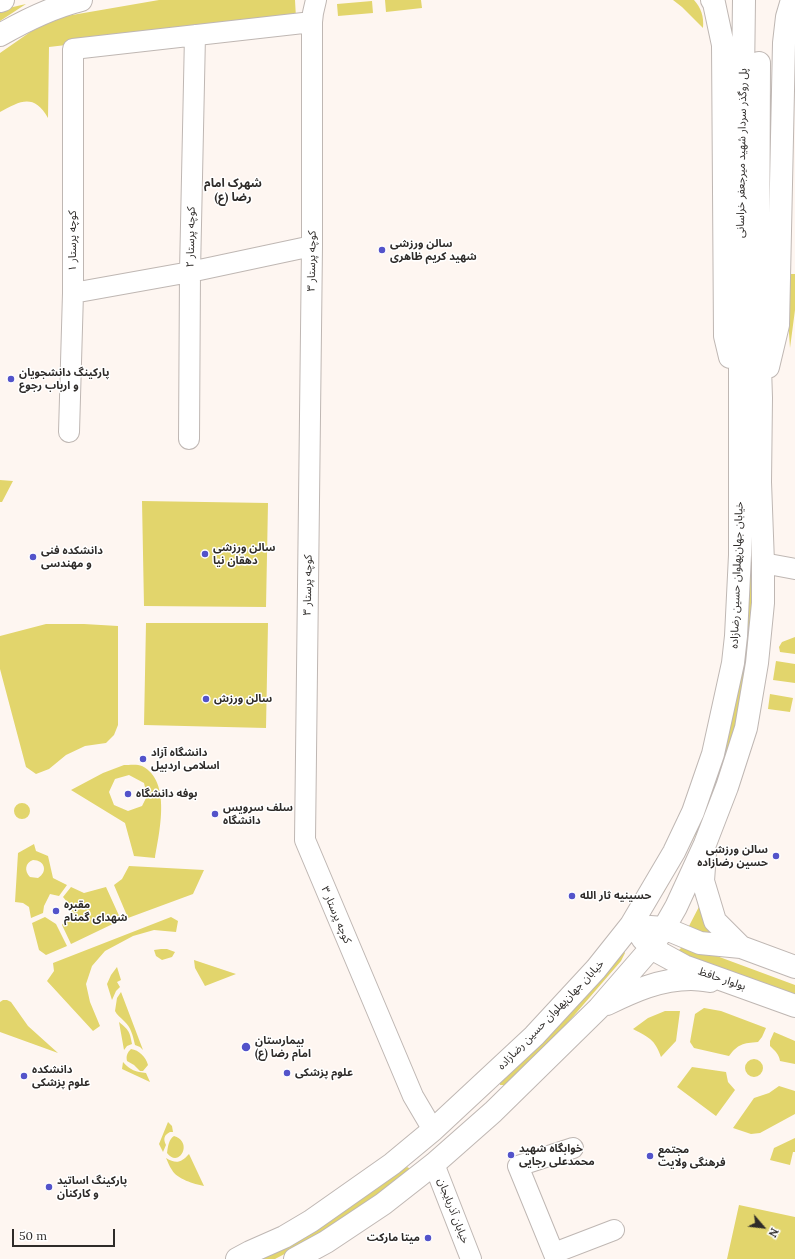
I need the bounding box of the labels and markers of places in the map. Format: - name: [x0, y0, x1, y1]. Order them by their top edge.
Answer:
- place label: سالن ورزشی شهید کریم ظاهری: [390, 237, 477, 263]
- marker: سالن ورزشی شهید کریم ظاهری: [377, 245, 387, 255]
- place label: پارکینگ دانشجویان و ارباب رجوع: [19, 366, 110, 392]
- marker: پارکینگ دانشجویان و ارباب رجوع: [6, 374, 16, 384]
- place label: سالن ورزشی دهقان نیا: [213, 541, 275, 567]
- place label: دانشکده فنی و مهندسی: [41, 544, 103, 570]
- marker: سالن ورزشی دهقان نیا: [200, 549, 210, 559]
- marker: دانشکده فنی و مهندسی: [28, 552, 38, 562]
- place label: سالن ورزش: [214, 692, 272, 706]
- marker: سالن ورزش: [201, 694, 211, 704]
- place label: دانشگاه آزاد اسلامی اردبیل: [151, 746, 220, 772]
- marker: دانشگاه آزاد اسلامی اردبیل: [138, 754, 148, 764]
- place label: بوفه دانشگاه: [136, 787, 197, 801]
- marker: بوفه دانشگاه: [123, 789, 133, 799]
- place label: سلف سرویس دانشگاه: [223, 801, 293, 827]
- marker: سلف سرویس دانشگاه: [210, 809, 220, 819]
- place label: سالن ورزشی حسین رضا‌زاده: [697, 843, 768, 869]
- marker: سالن ورزشی حسین رضا‌زاده: [771, 851, 781, 861]
- place label: حسینیه ثار الله: [580, 889, 651, 903]
- marker: حسینیه ثار الله: [567, 891, 577, 901]
- place label: مقبره شهدای گمنام: [64, 898, 128, 924]
- marker: مقبره شهدای گمنام: [51, 906, 61, 916]
- place label: بیمارستان امام رضا (ع): [255, 1034, 311, 1060]
- marker: بیمارستان امام رضا (ع): [240, 1041, 252, 1053]
- place label: دانشکده علوم پزشکی: [32, 1063, 90, 1089]
- place label: علوم پزشکی: [295, 1066, 353, 1080]
- marker: علوم پزشکی: [282, 1068, 292, 1078]
- marker: دانشکده علوم پزشکی: [19, 1071, 29, 1081]
- place label: خوابگاه شهید محمدعلی رجایی: [519, 1142, 595, 1168]
- place label: مجتمع فرهنگی ولایت: [658, 1143, 726, 1169]
- marker: خوابگاه شهید محمدعلی رجایی: [506, 1150, 516, 1160]
- marker: مجتمع فرهنگی ولایت: [645, 1151, 655, 1161]
- place label: پارکینگ اساتید و کارکنان: [57, 1174, 127, 1200]
- marker: پارکینگ اساتید و کارکنان: [44, 1182, 54, 1192]
- place label: میتا مارکت: [367, 1231, 420, 1245]
- marker: میتا مارکت: [423, 1233, 433, 1243]

